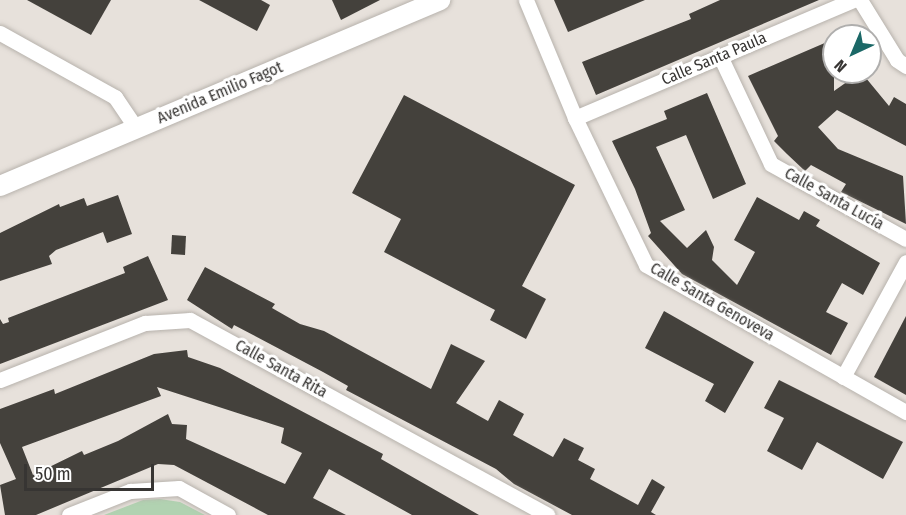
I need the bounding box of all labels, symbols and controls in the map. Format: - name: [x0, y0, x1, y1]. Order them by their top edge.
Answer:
- north arrow: [822, 24, 882, 84]
- street label: Calle Santa Paula: [659, 28, 769, 90]
- text: N: [830, 56, 851, 76]
- street label: Avenida Emilio Fagot: [154, 58, 286, 128]
- street label: Calle Santa Lucía: [781, 164, 887, 234]
- street label: Calle Santa Genoveva: [647, 259, 777, 345]
- street label: Calle Santa Rita: [232, 336, 330, 402]
- scale bar: [27, 452, 158, 490]
- text: 50 m: [35, 463, 71, 485]

